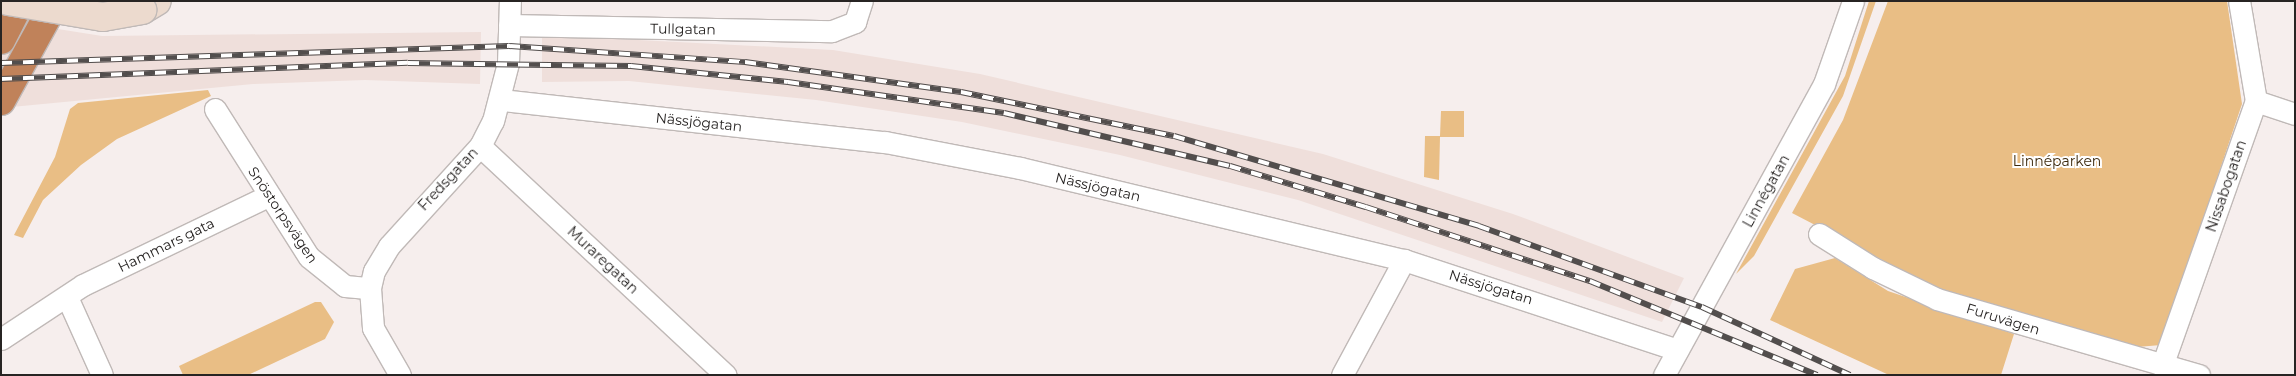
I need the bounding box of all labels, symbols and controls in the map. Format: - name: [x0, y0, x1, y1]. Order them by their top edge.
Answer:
- street label: Tullgatan: [650, 20, 716, 38]
- street label: Nässjögatan: [655, 109, 743, 135]
- street label: Nissabogatan: [2202, 138, 2250, 234]
- street label: Fredsgatan: [415, 144, 481, 214]
- street label: Linnégatan: [1739, 152, 1793, 230]
- park label: Linnéparken: [2013, 153, 2101, 169]
- street label: Snöstorpsvägen: [245, 164, 321, 266]
- street label: Nässjögatan: [1054, 169, 1142, 205]
- street label: Hammars gata: [115, 214, 217, 276]
- street label: Muraregatan: [564, 223, 642, 297]
- street label: Nässjögatan: [1447, 266, 1535, 308]
- street label: Furuvägen: [1964, 300, 2042, 338]

